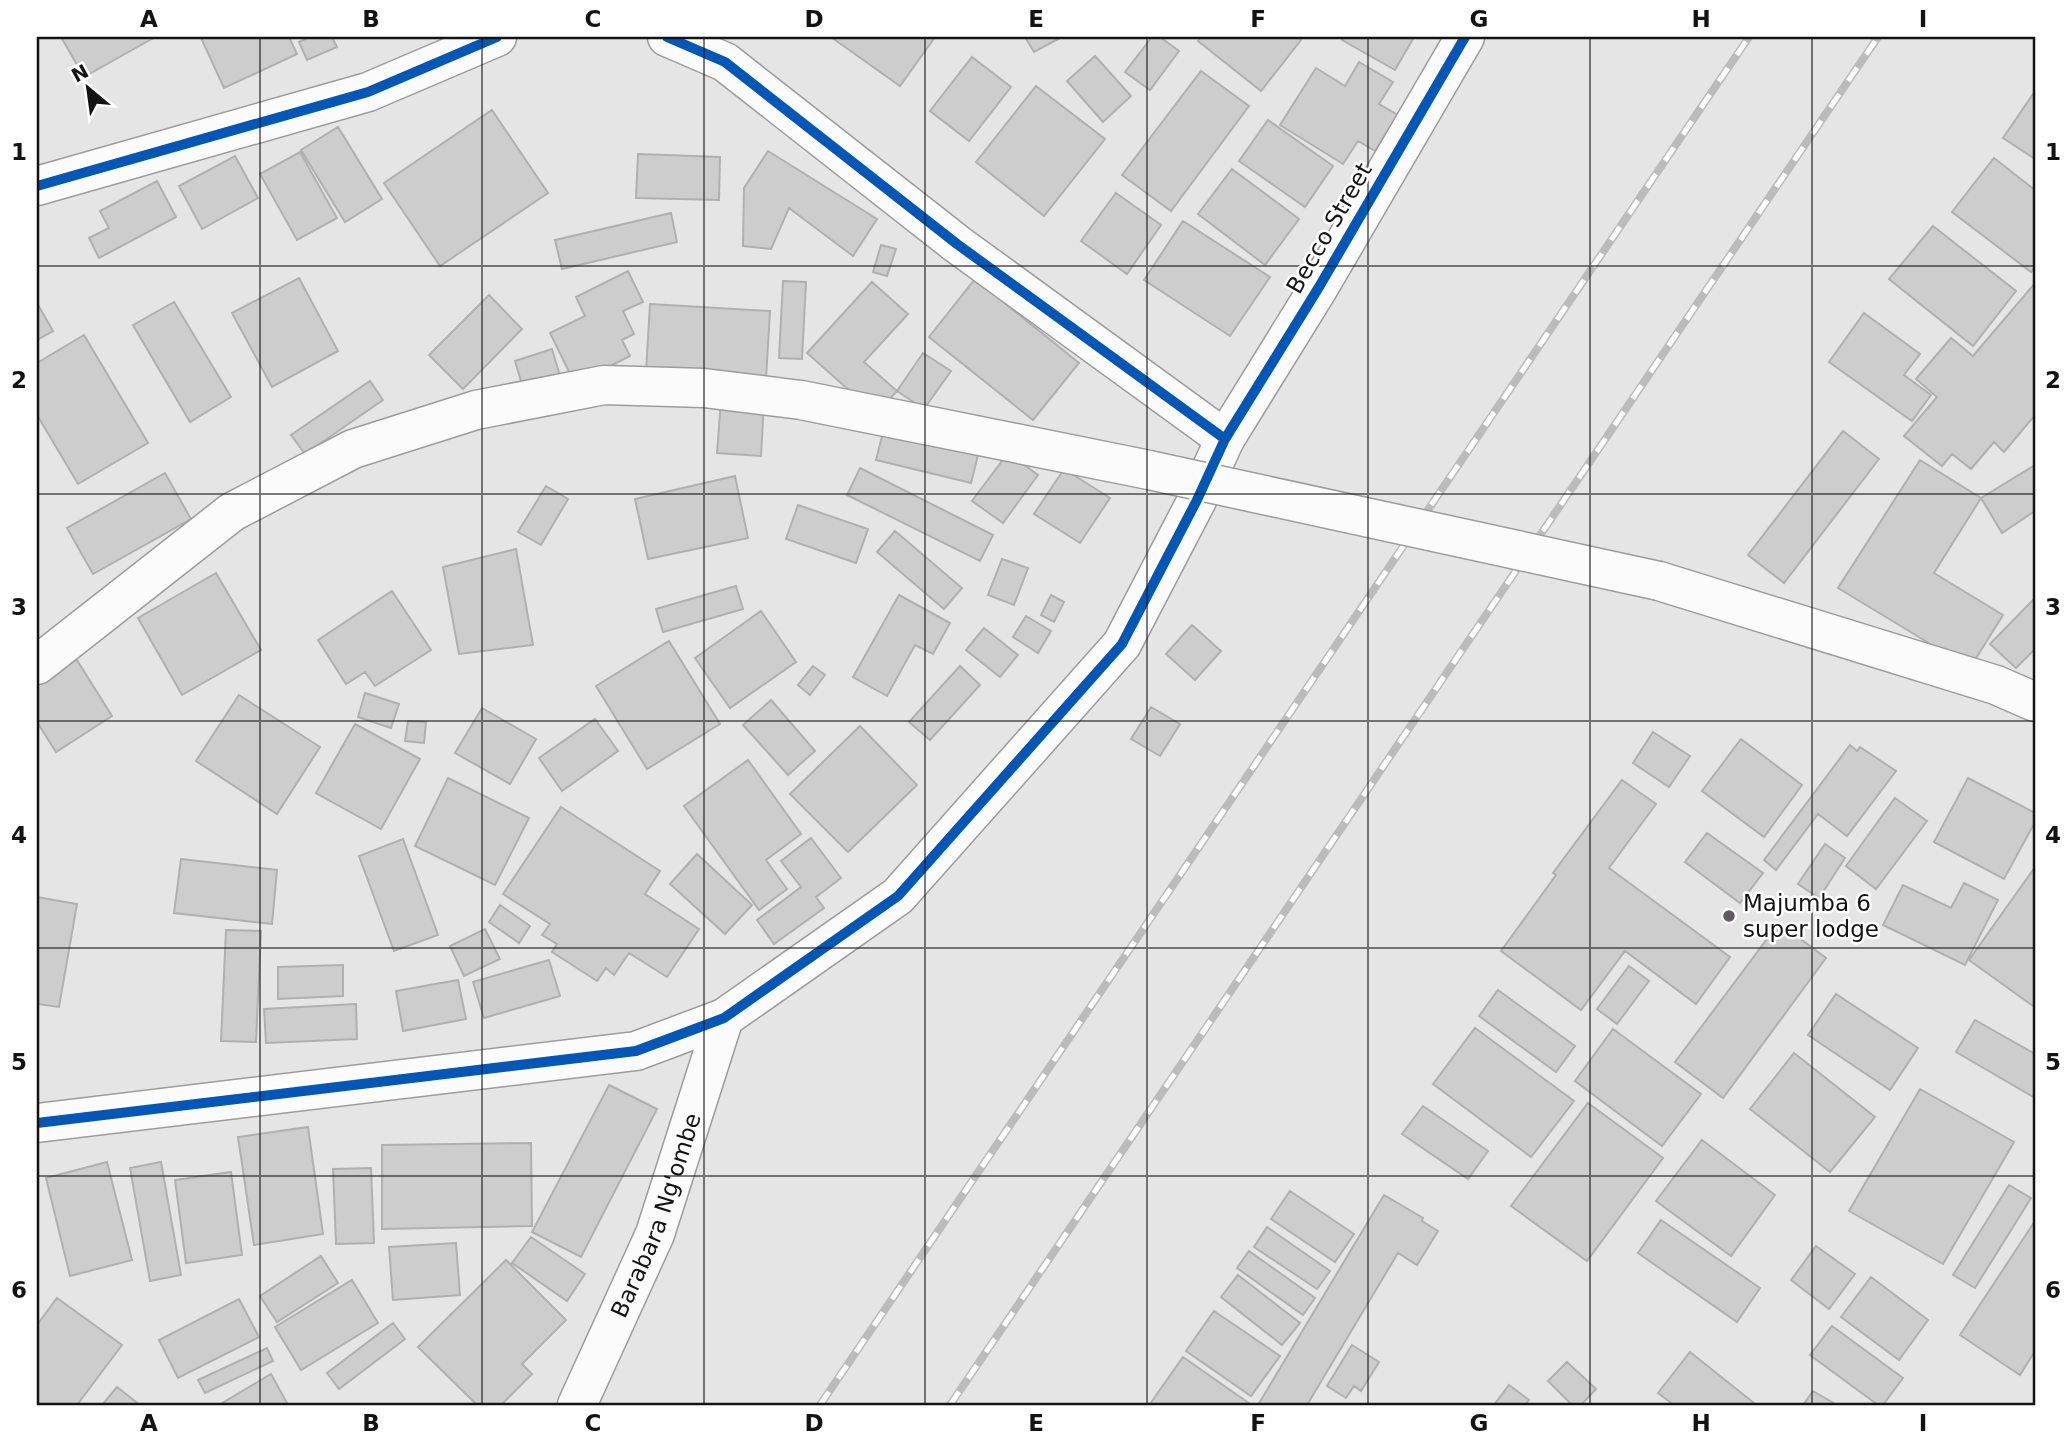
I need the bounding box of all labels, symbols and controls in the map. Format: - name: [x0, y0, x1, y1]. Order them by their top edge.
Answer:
- text: A: [140, 6, 158, 32]
- text: B: [362, 6, 380, 32]
- text: C: [585, 6, 601, 32]
- text: D: [804, 6, 824, 32]
- text: E: [1028, 6, 1044, 32]
- text: F: [1250, 6, 1266, 32]
- text: G: [1470, 6, 1488, 32]
- text: H: [1691, 6, 1711, 32]
- text: I: [1919, 6, 1927, 32]
- north arrow: [52, 52, 122, 122]
- text: N: [67, 60, 92, 87]
- text: 1: [11, 139, 27, 165]
- text: 1: [2045, 139, 2061, 165]
- street label: Becco Street: [1281, 158, 1377, 298]
- text: 2: [11, 367, 27, 393]
- text: 2: [2045, 367, 2061, 393]
- text: 3: [11, 594, 27, 620]
- text: 3: [2045, 594, 2061, 620]
- text: 4: [11, 822, 27, 848]
- text: 4: [2045, 822, 2061, 848]
- place label: Majumba 6 super lodge: [1743, 890, 1879, 942]
- marker: Majumba 6 super lodge: [1721, 908, 1737, 924]
- text: 5: [11, 1049, 27, 1075]
- text: 5: [2045, 1049, 2061, 1075]
- street label: Barabara Ng'ombe: [606, 1110, 706, 1321]
- text: 6: [11, 1277, 27, 1303]
- text: 6: [2045, 1277, 2061, 1303]
- text: A: [140, 1410, 158, 1436]
- text: B: [362, 1410, 380, 1436]
- text: C: [585, 1410, 601, 1436]
- text: D: [804, 1410, 824, 1436]
- text: E: [1028, 1410, 1044, 1436]
- text: F: [1250, 1410, 1266, 1436]
- text: G: [1470, 1410, 1488, 1436]
- text: H: [1691, 1410, 1711, 1436]
- text: I: [1919, 1410, 1927, 1436]

